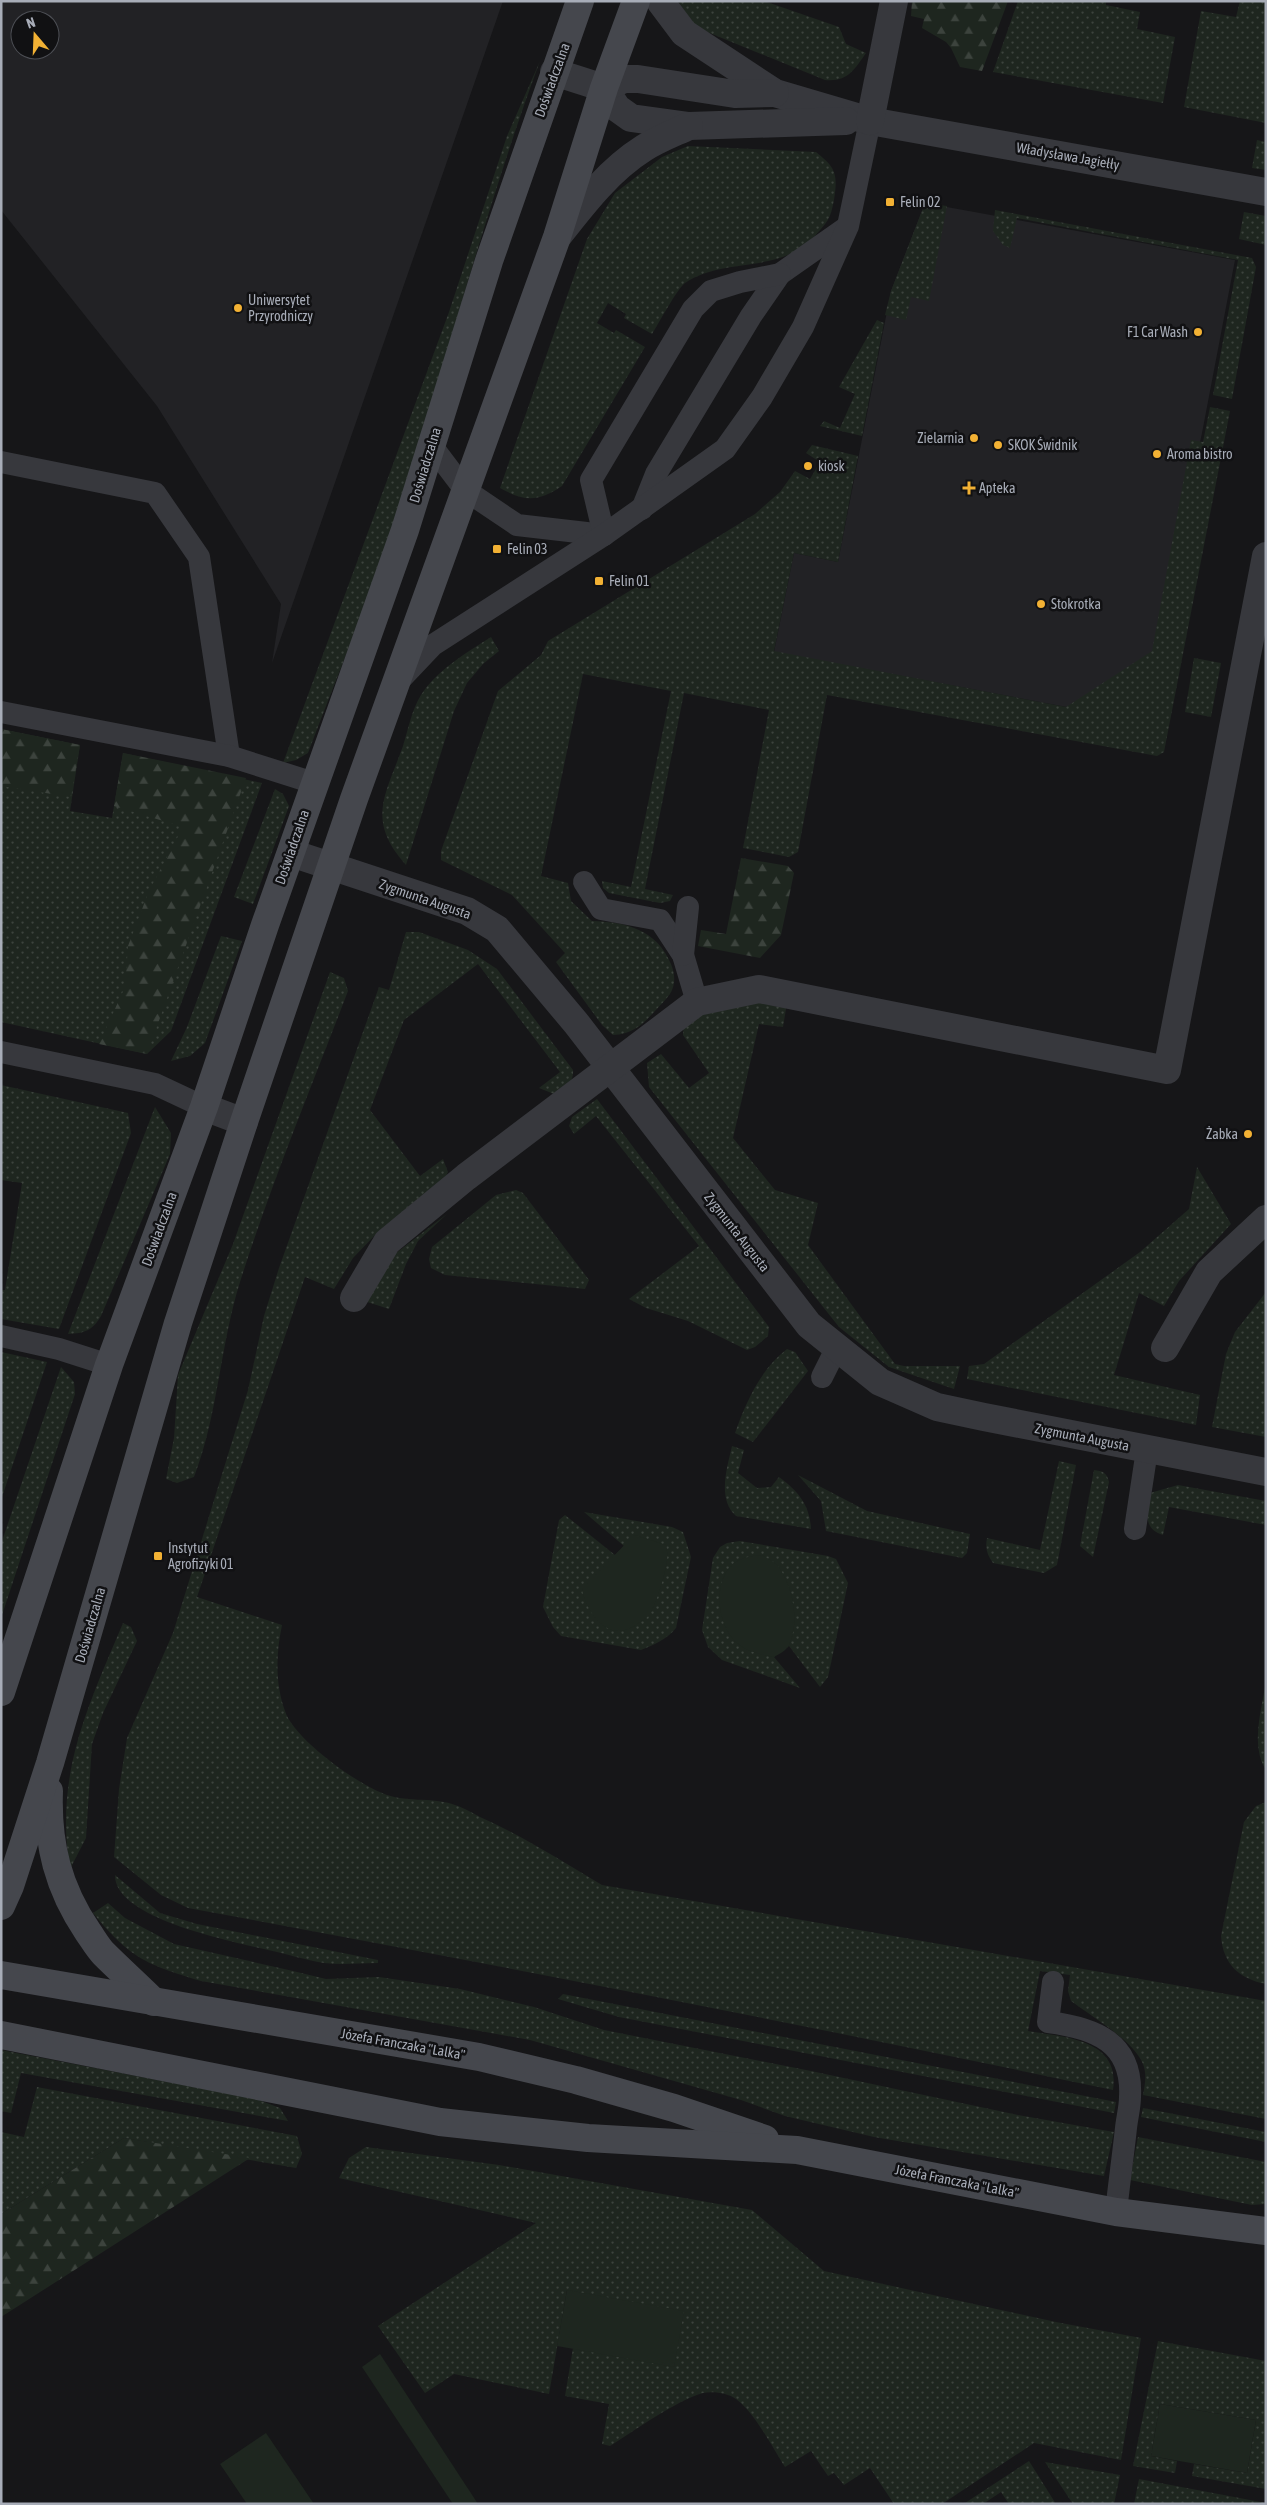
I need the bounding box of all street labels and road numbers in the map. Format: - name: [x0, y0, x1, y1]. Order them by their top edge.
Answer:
- street label: Doświadczalna: [531, 41, 573, 119]
- street label: Władysława Jagiełły: [1015, 139, 1121, 173]
- street label: Doświadczalna: [406, 425, 444, 505]
- street label: Doświadczalna: [272, 808, 312, 886]
- street label: Zygmunta Augusta: [377, 876, 473, 922]
- street label: Zygmunta Augusta: [701, 1189, 773, 1275]
- street label: Doświadczalna: [138, 1190, 180, 1268]
- street label: Zygmunta Augusta: [1033, 1420, 1131, 1454]
- street label: Doświadczalna: [72, 1585, 108, 1665]
- street label: Józefa Franczaka "Lalka": [340, 2025, 467, 2063]
- street label: Józefa Franczaka "Lalka": [894, 2161, 1021, 2201]

